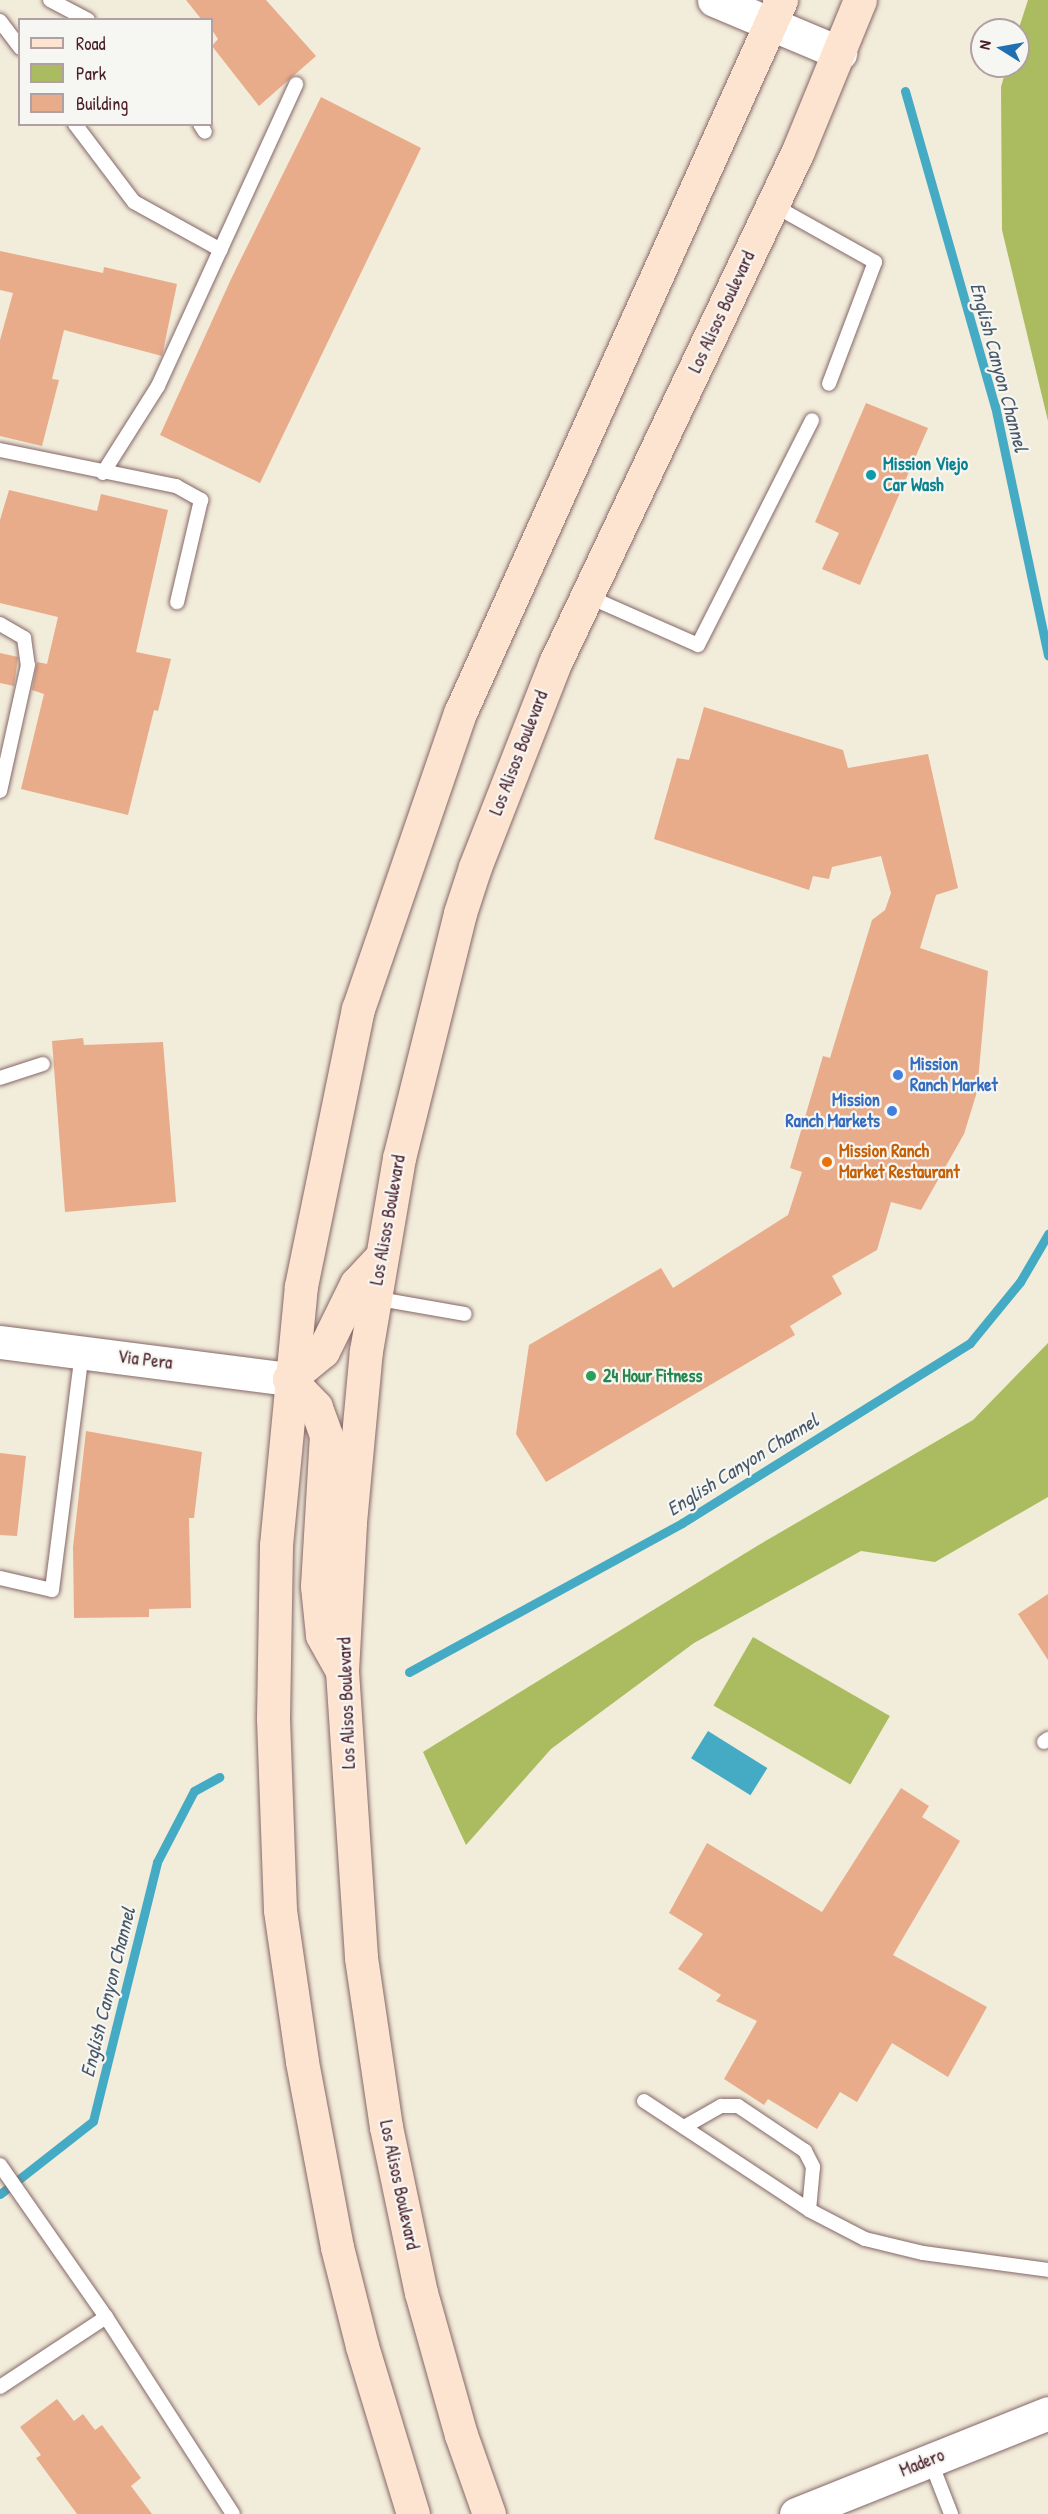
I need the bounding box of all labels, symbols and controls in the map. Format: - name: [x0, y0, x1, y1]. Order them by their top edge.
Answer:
- legend: [18, 18, 213, 126]
- north arrow: [970, 18, 1030, 78]
- text: Road: [76, 31, 106, 56]
- text: N: [973, 39, 996, 51]
- text: Park: [76, 61, 106, 86]
- text: Building: [76, 91, 128, 116]
- street label: Los Alisos Boulevard: [684, 248, 760, 376]
- water label: English Canyon Channel: [966, 280, 1034, 454]
- place label: Mission Viejo Car Wash: [883, 454, 968, 496]
- marker: Mission Viejo Car Wash: [864, 468, 878, 482]
- street label: Los Alisos Boulevard: [485, 688, 553, 818]
- place label: Mission Ranch Market: [910, 1054, 998, 1096]
- marker: Mission Ranch Market: [891, 1068, 905, 1082]
- place label: Mission Ranch Markets: [786, 1090, 880, 1132]
- marker: Mission Ranch Markets: [885, 1104, 899, 1118]
- place label: Mission Ranch Market Restaurant: [839, 1141, 960, 1184]
- street label: Los Alisos Boulevard: [366, 1153, 410, 1287]
- marker: Mission Ranch Market Restaurant: [820, 1155, 834, 1169]
- street label: Via Pera: [116, 1346, 174, 1374]
- place label: 24 Hour Fitness: [603, 1365, 702, 1387]
- marker: 24 Hour Fitness: [584, 1369, 598, 1383]
- water label: English Canyon Channel: [662, 1408, 822, 1520]
- street label: Los Alisos Boulevard: [334, 1637, 360, 1769]
- water label: English Canyon Channel: [74, 1905, 140, 2079]
- street label: Los Alisos Boulevard: [375, 2118, 423, 2252]
- street label: Madero: [897, 2444, 947, 2482]

